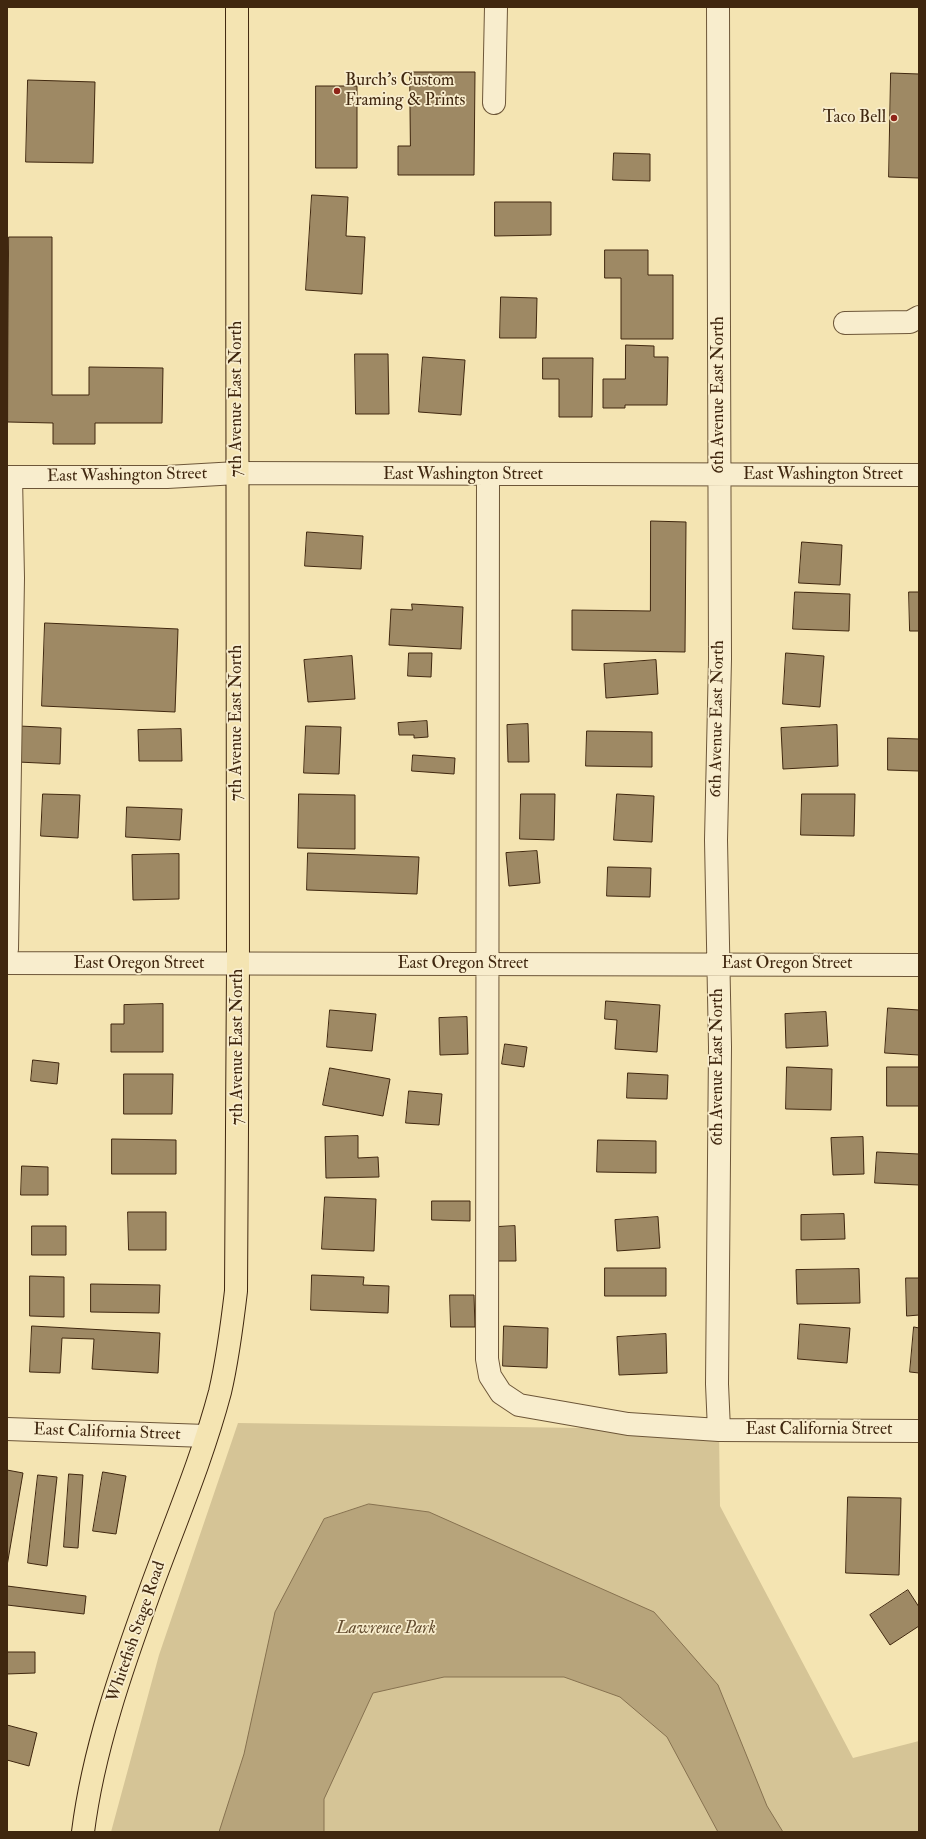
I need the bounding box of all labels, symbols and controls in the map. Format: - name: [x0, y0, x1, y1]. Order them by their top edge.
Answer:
- place label: Burch's Custom Framing & Prints: [345, 71, 465, 111]
- marker: Burch's Custom Framing & Prints: [332, 86, 342, 96]
- place label: Taco Bell: [823, 108, 886, 128]
- marker: Taco Bell: [889, 113, 899, 123]
- street label: 6th Avenue East North: [709, 316, 729, 474]
- street label: 7th Avenue East North: [227, 321, 247, 477]
- street label: East Washington Street: [47, 464, 207, 488]
- street label: East Washington Street: [383, 465, 543, 485]
- street label: East Washington Street: [743, 465, 903, 485]
- street label: 6th Avenue East North: [706, 640, 730, 798]
- street label: 7th Avenue East North: [227, 645, 247, 801]
- street label: East Oregon Street: [73, 954, 205, 974]
- street label: East Oregon Street: [397, 954, 529, 974]
- street label: East Oregon Street: [721, 954, 853, 974]
- street label: 7th Avenue East North: [228, 969, 248, 1125]
- street label: 6th Avenue East North: [708, 988, 728, 1146]
- street label: East California Street: [33, 1420, 181, 1446]
- street label: East California Street: [745, 1420, 893, 1440]
- street label: Whitefish Stage Road: [103, 1559, 171, 1705]
- park label: Lawrence Park: [336, 1619, 436, 1639]

